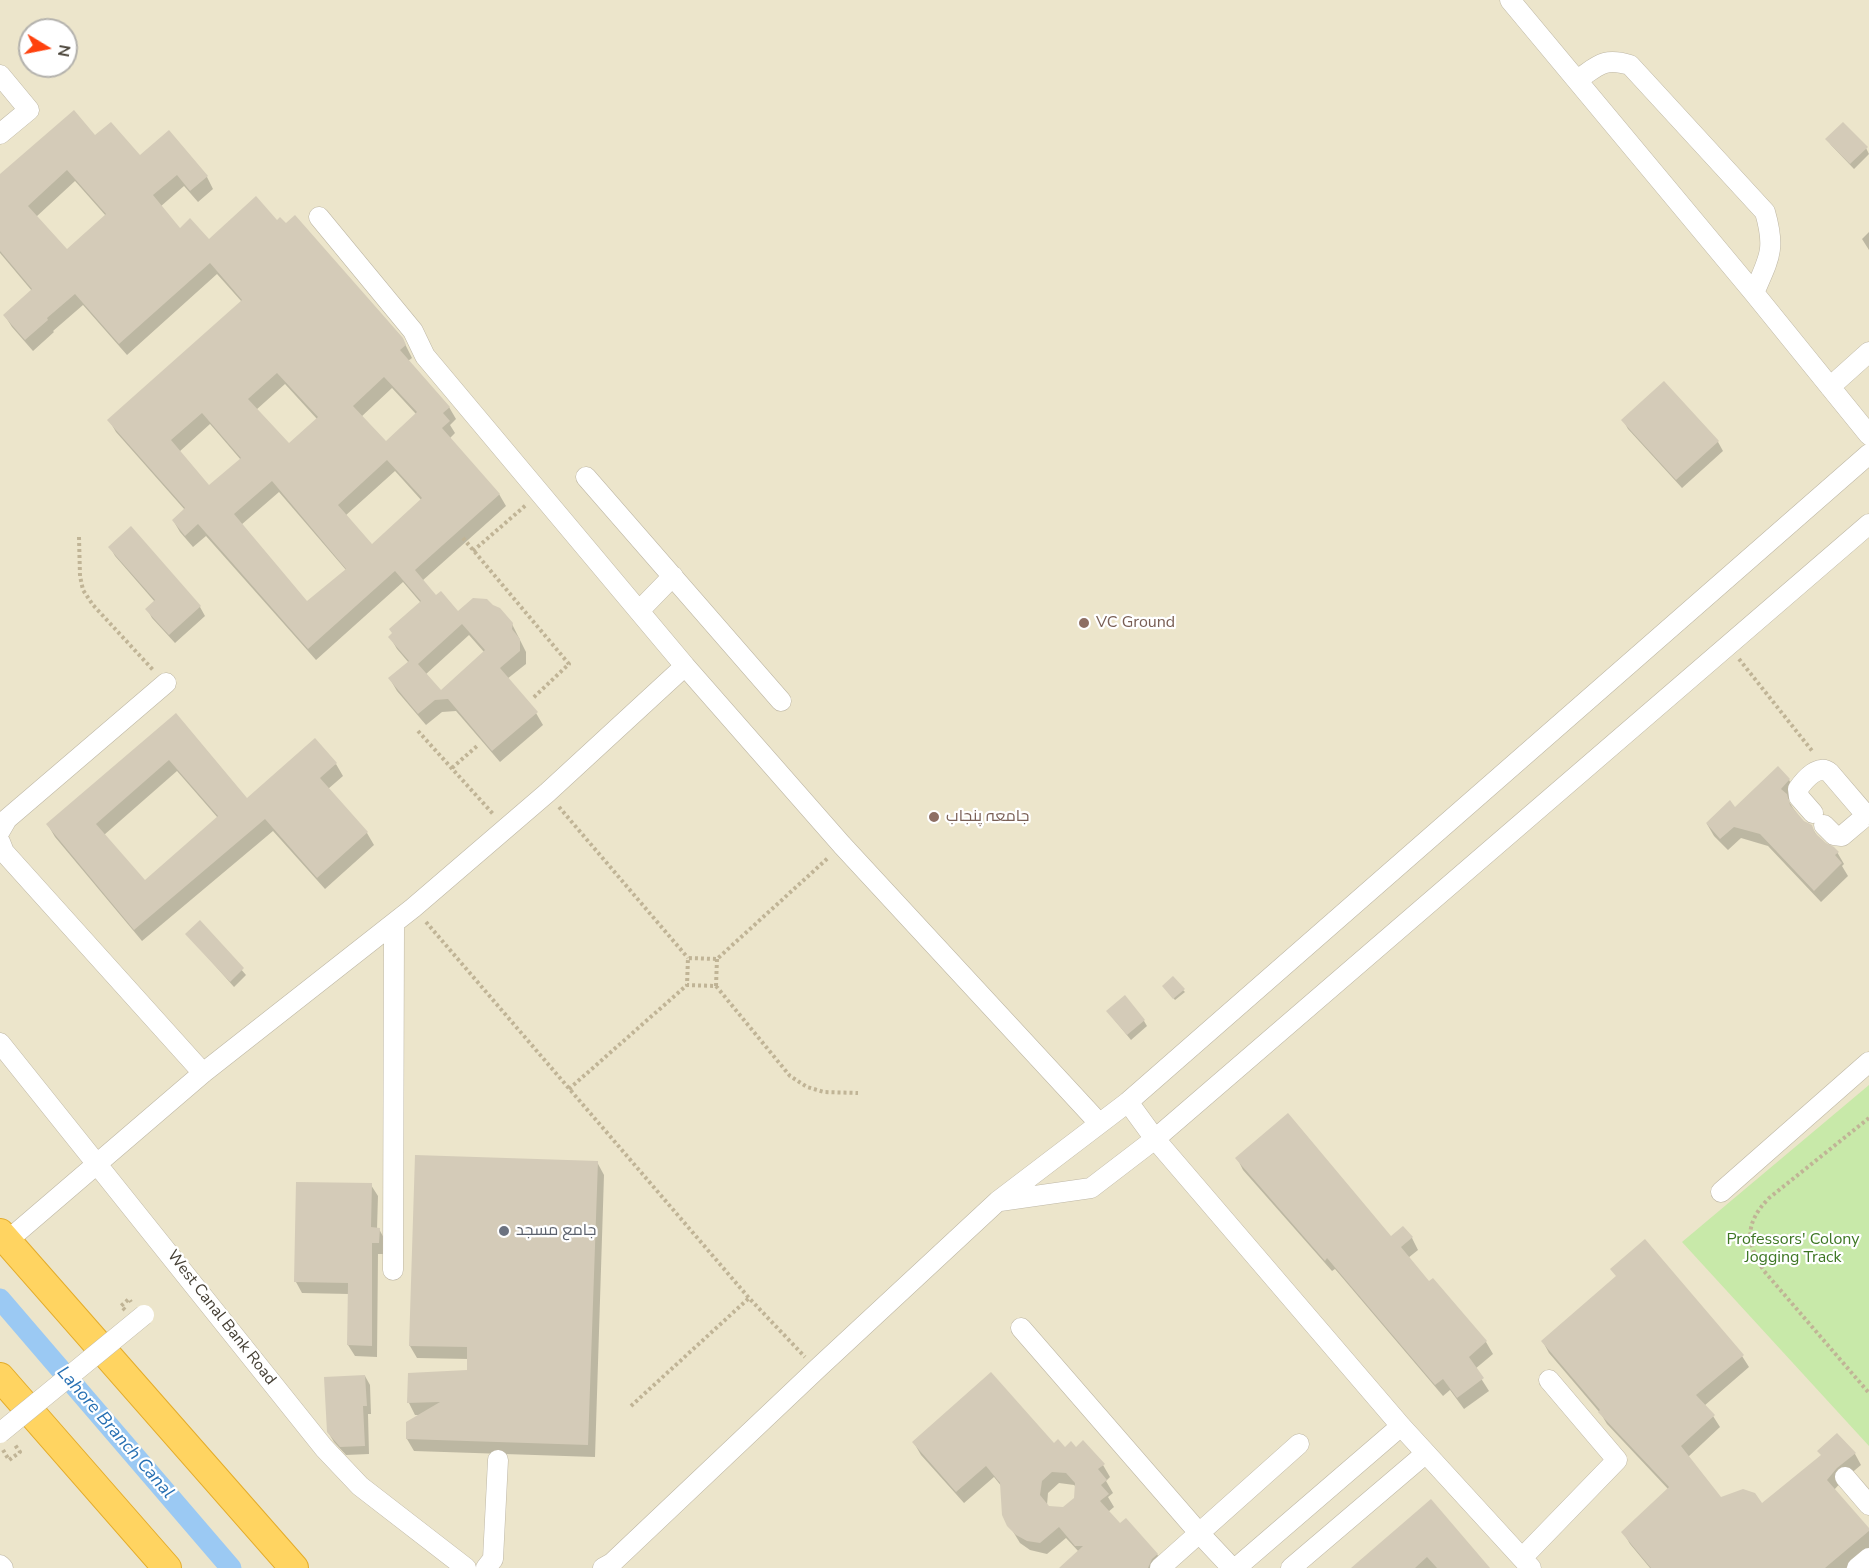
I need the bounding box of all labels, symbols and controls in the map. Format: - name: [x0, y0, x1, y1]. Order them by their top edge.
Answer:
- north arrow: [18, 18, 78, 78]
- text: N: [52, 43, 76, 59]
- place label: VC Ground: [1096, 613, 1175, 633]
- marker: VC Ground: [1077, 616, 1091, 630]
- place label: جامعہ پنجاب: [946, 807, 1029, 827]
- marker: جامعہ پنجاب: [927, 810, 941, 824]
- place label: جامع مسجد: [516, 1221, 596, 1241]
- marker: جامع مسجد: [497, 1224, 511, 1238]
- park label: Professors' Colony Jogging Track: [1726, 1230, 1860, 1268]
- street label: West Canal Bank Road: [162, 1247, 280, 1389]
- water label: Lahore Branch Canal: [52, 1363, 178, 1503]

